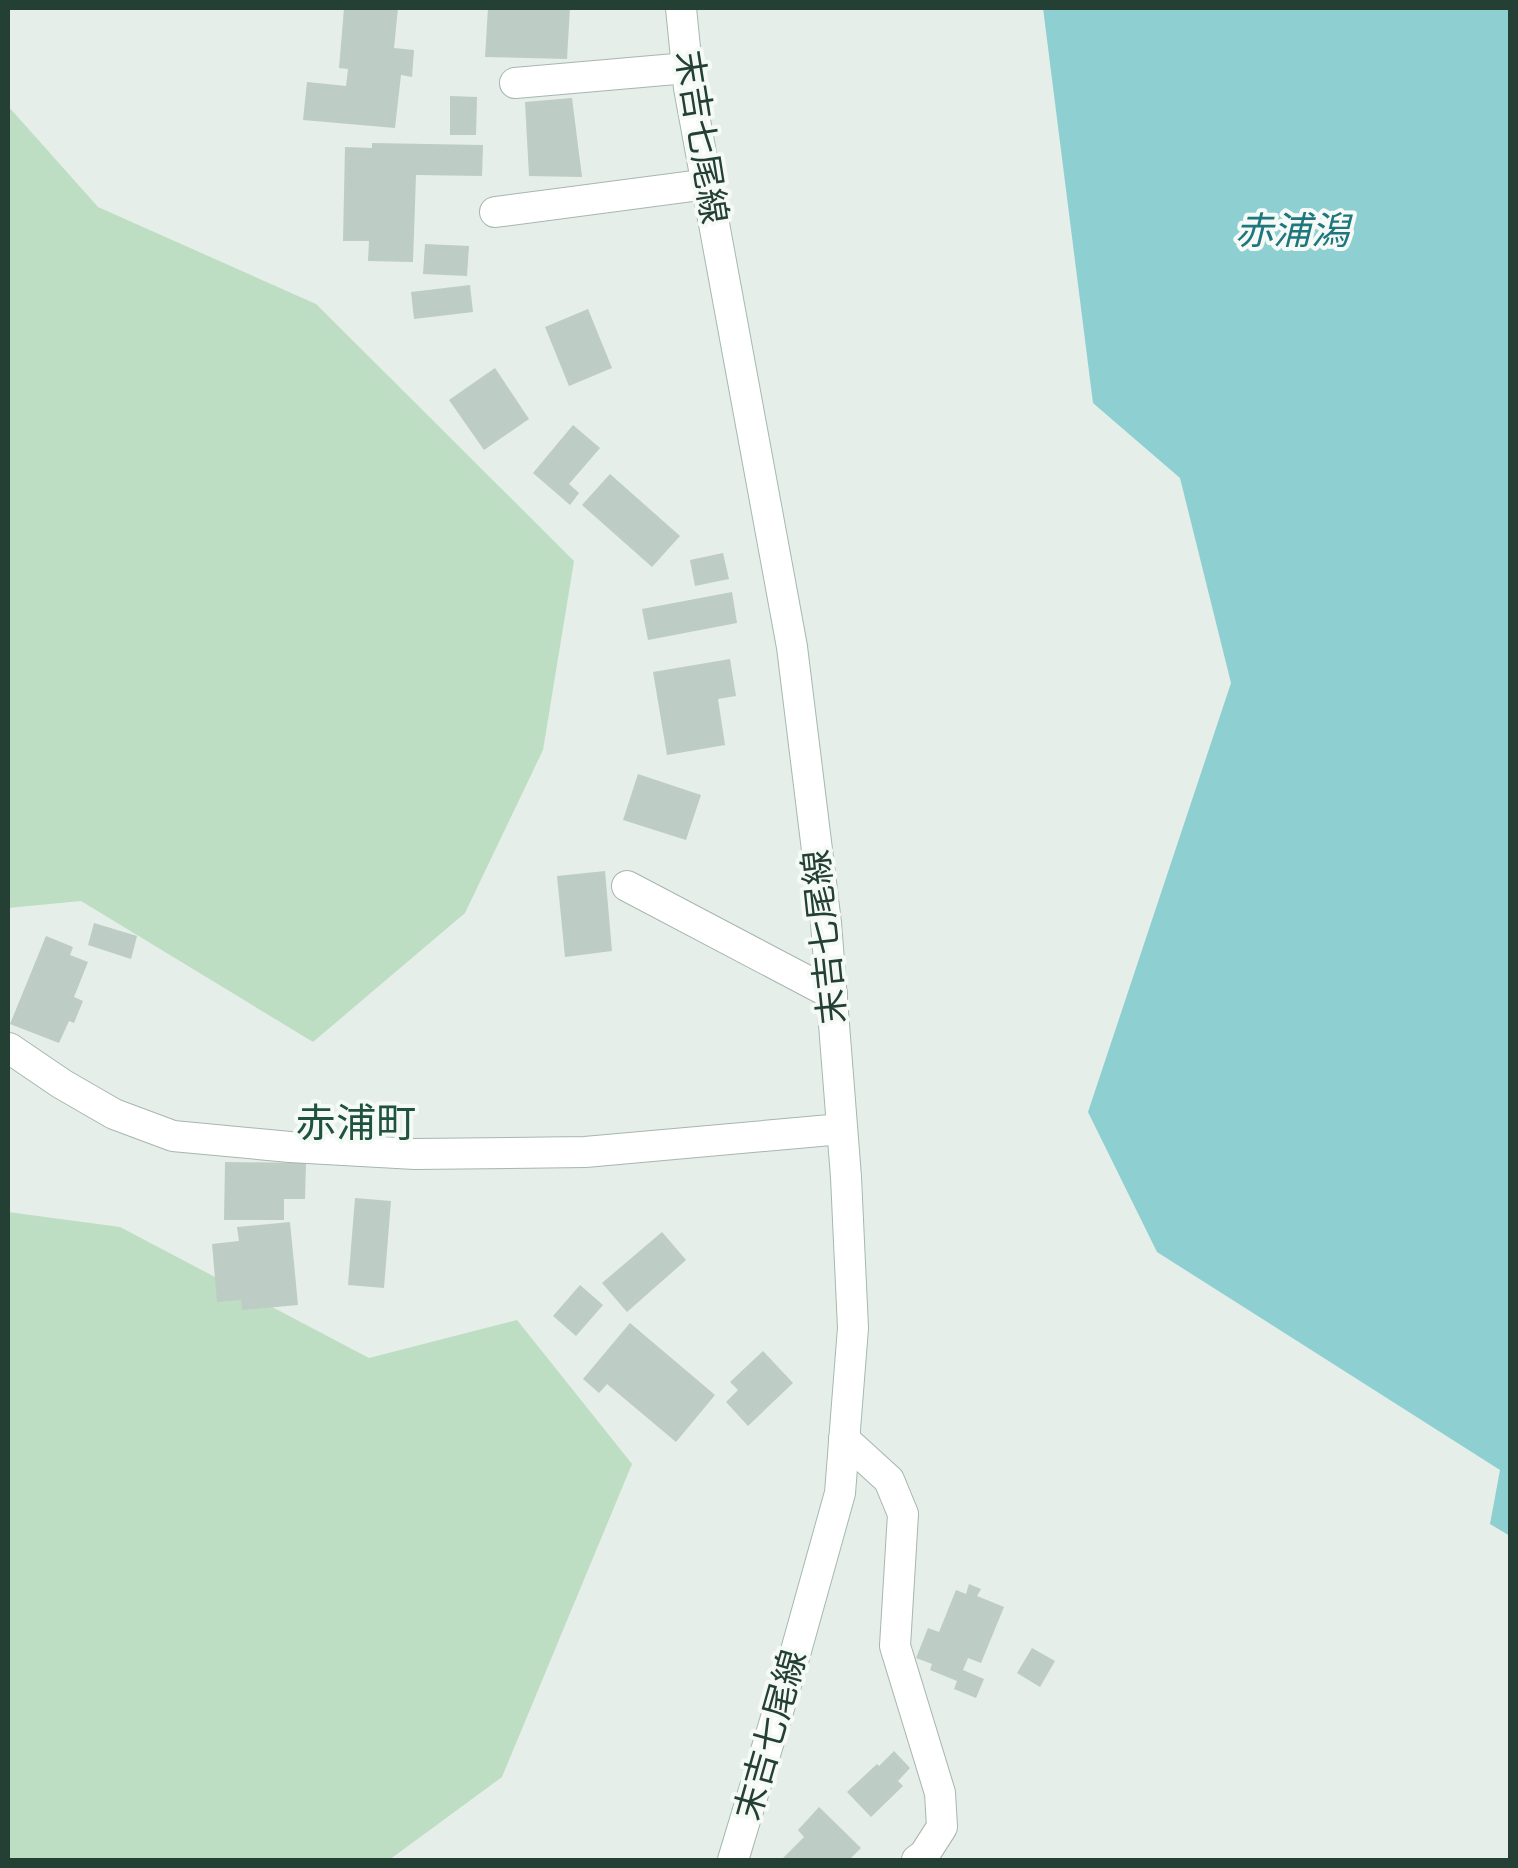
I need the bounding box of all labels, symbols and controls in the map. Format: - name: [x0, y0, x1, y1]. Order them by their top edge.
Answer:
- street label: 末吉七尾線: [667, 47, 735, 227]
- water label: 赤浦潟: [1235, 209, 1353, 254]
- street label: 末吉七尾線: [795, 848, 855, 1026]
- district label: 赤浦町: [296, 1100, 416, 1147]
- street label: 末吉七尾線: [727, 1645, 815, 1825]

